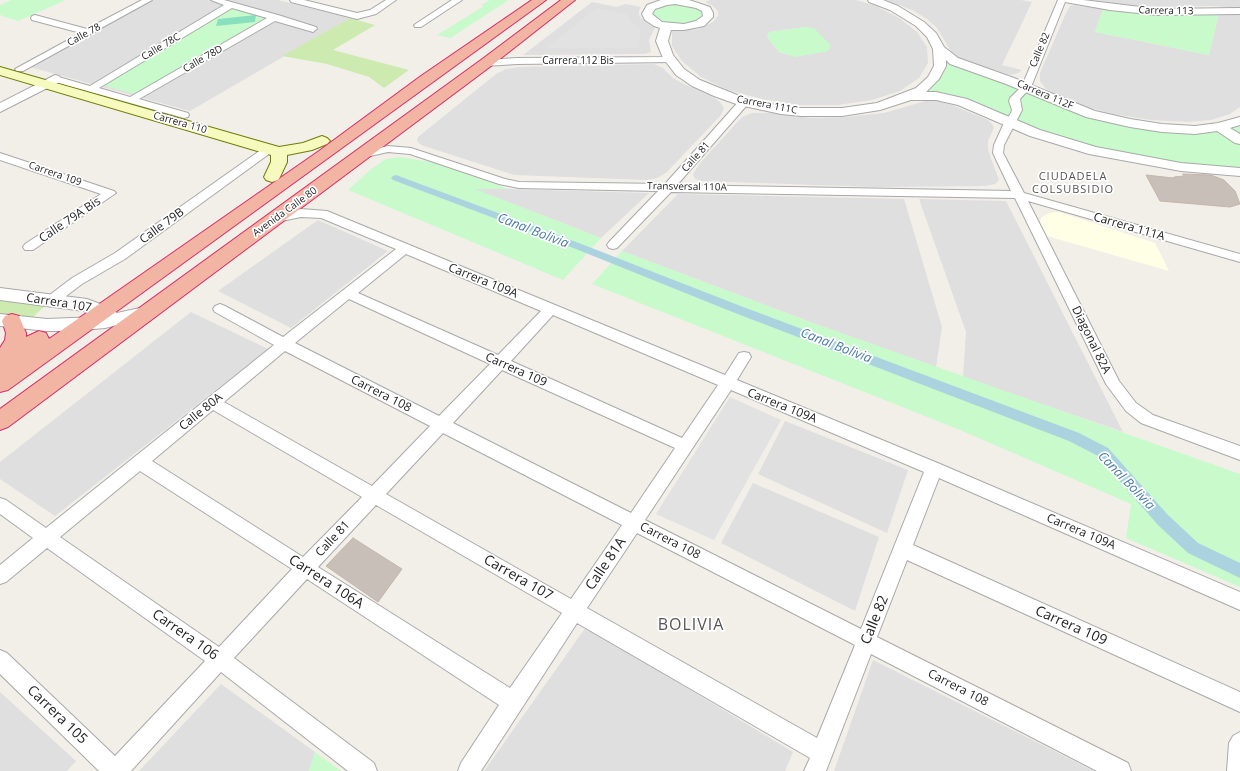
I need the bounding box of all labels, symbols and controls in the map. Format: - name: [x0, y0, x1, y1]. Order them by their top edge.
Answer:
- street label: Carrera 113: [1138, 5, 1194, 17]
- street label: Calle 78: [65, 21, 103, 49]
- street label: Calle 78C: [140, 31, 182, 63]
- street label: Calle 82: [1027, 31, 1053, 69]
- street label: Calle 78D: [181, 43, 225, 75]
- street label: Carrera 112 Bis: [542, 55, 614, 67]
- street label: Carrera 112F: [1015, 78, 1075, 112]
- street label: Carrera 111C: [736, 93, 798, 117]
- street label: Carrera 110: [152, 110, 208, 136]
- street label: Calle 81: [679, 139, 713, 175]
- street label: Carrera 109: [27, 159, 83, 189]
- district label: CIUDADELA COLSUBSIDIO: [1032, 170, 1114, 196]
- street label: Transversal 110A: [647, 180, 727, 194]
- street label: Avenida Calle 80: [251, 185, 319, 239]
- street label: Calle 79A Bis: [37, 194, 103, 246]
- street label: Calle 79B: [137, 205, 187, 247]
- water label: Canal Bolivia: [495, 210, 571, 252]
- street label: Carrera 111A: [1092, 210, 1166, 244]
- street label: Carrera 109A: [446, 261, 520, 301]
- street label: Carrera 107: [25, 291, 93, 315]
- street label: Diagonal 82A: [1068, 304, 1114, 376]
- water label: Canal Bolivia: [798, 325, 874, 367]
- street label: Carrera 109: [483, 350, 549, 390]
- street label: Carrera 108: [348, 373, 414, 415]
- street label: Carrera 109A: [745, 386, 819, 426]
- street label: Calle 80A: [176, 390, 226, 434]
- water label: Canal Bolivia: [1094, 449, 1158, 513]
- street label: Carrera 109A: [1044, 511, 1118, 553]
- street label: Calle 81: [313, 518, 353, 560]
- street label: Carrera 108: [637, 520, 703, 562]
- street label: Calle 81A: [582, 534, 630, 594]
- street label: Carrera 107: [480, 551, 556, 605]
- street label: Carrera 106A: [285, 552, 367, 612]
- street label: Calle 82: [858, 593, 892, 647]
- street label: Carrera 109: [1032, 603, 1110, 649]
- street label: Carrera 106: [149, 606, 221, 664]
- district label: BOLIVIA: [658, 615, 724, 635]
- street label: Carrera 108: [925, 667, 991, 709]
- street label: Carrera 105: [23, 682, 91, 748]

